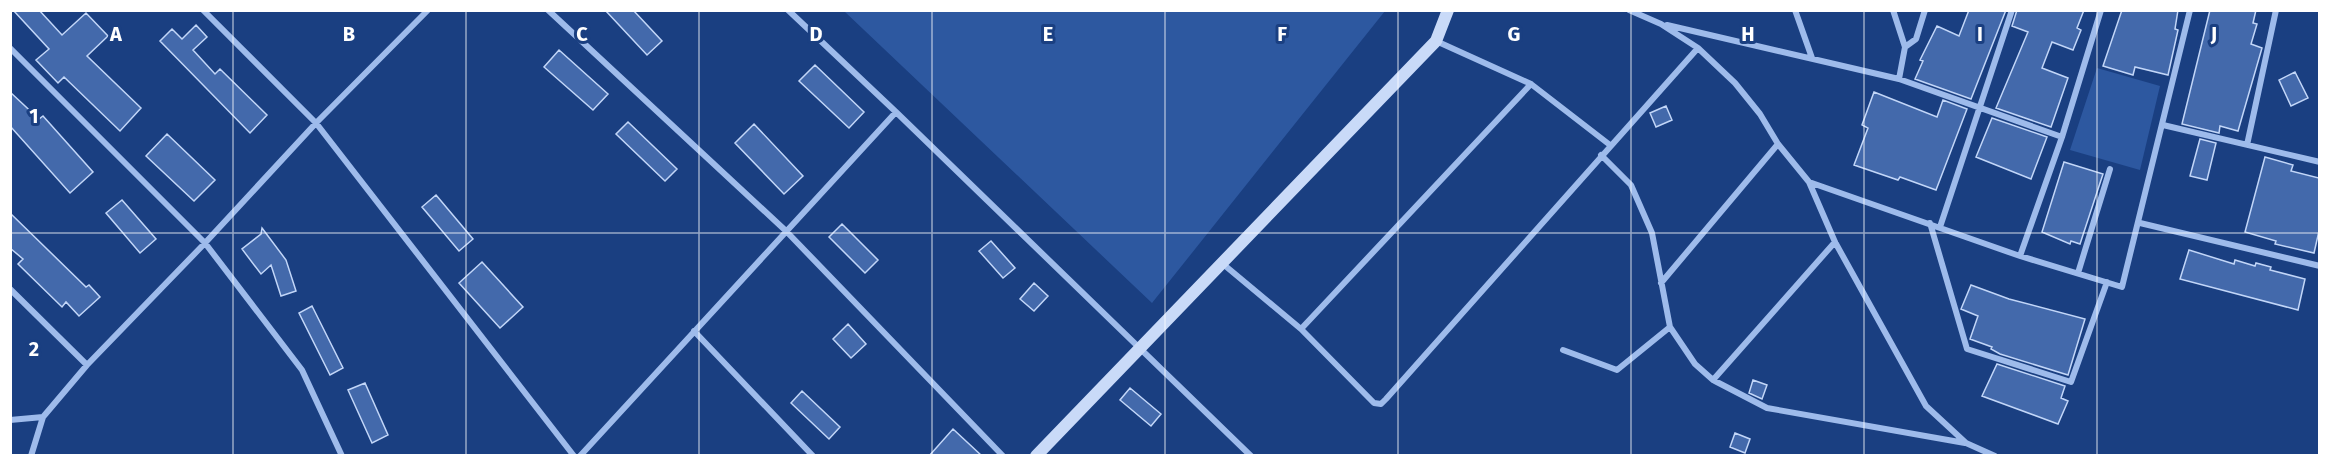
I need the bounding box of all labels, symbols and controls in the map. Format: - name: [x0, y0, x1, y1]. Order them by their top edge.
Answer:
- text: A: [109, 22, 123, 46]
- text: B: [343, 22, 355, 46]
- text: C: [576, 22, 588, 46]
- text: D: [809, 22, 823, 46]
- text: E: [1043, 22, 1053, 46]
- text: F: [1277, 22, 1287, 46]
- text: G: [1508, 22, 1520, 46]
- text: H: [1741, 22, 1755, 46]
- text: I: [1977, 22, 1983, 46]
- text: J: [2210, 22, 2217, 46]
- text: 1: [29, 104, 39, 128]
- text: 2: [29, 337, 39, 361]

